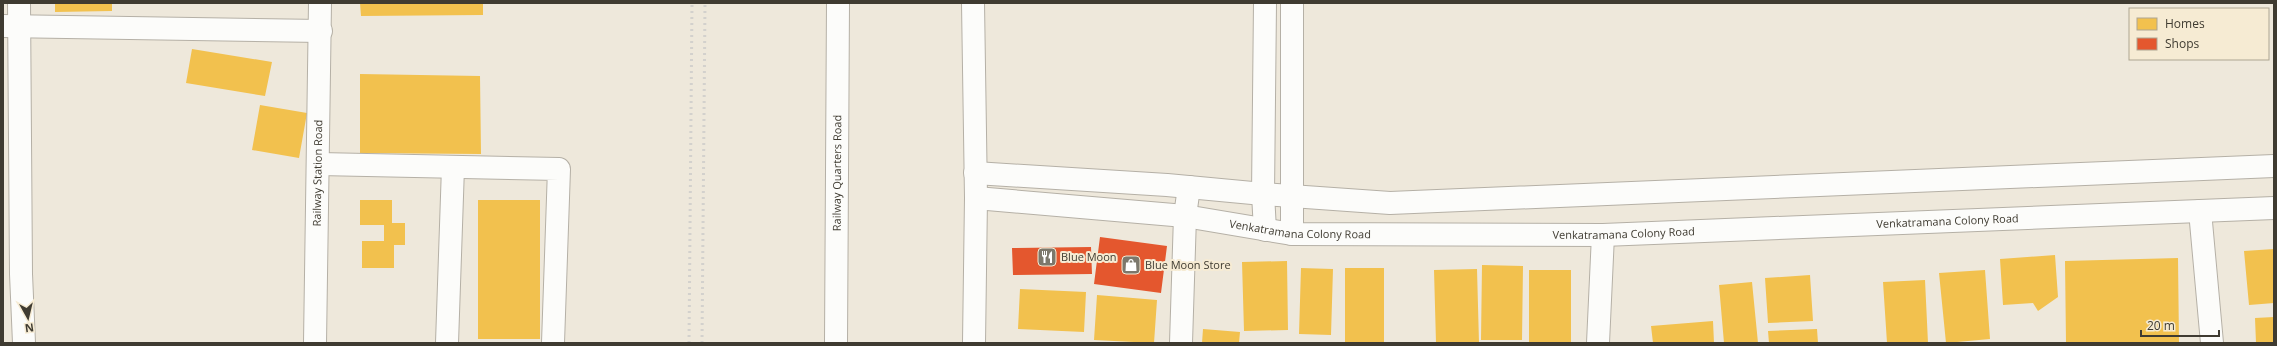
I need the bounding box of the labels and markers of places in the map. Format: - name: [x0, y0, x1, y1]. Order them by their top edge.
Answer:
- restaurant icon: Blue Moon: [1036, 246, 1058, 268]
- place label: Blue Moon: [1061, 249, 1117, 264]
- shop icon: Blue Moon Store: [1120, 254, 1142, 276]
- place label: Blue Moon Store: [1145, 257, 1231, 272]

